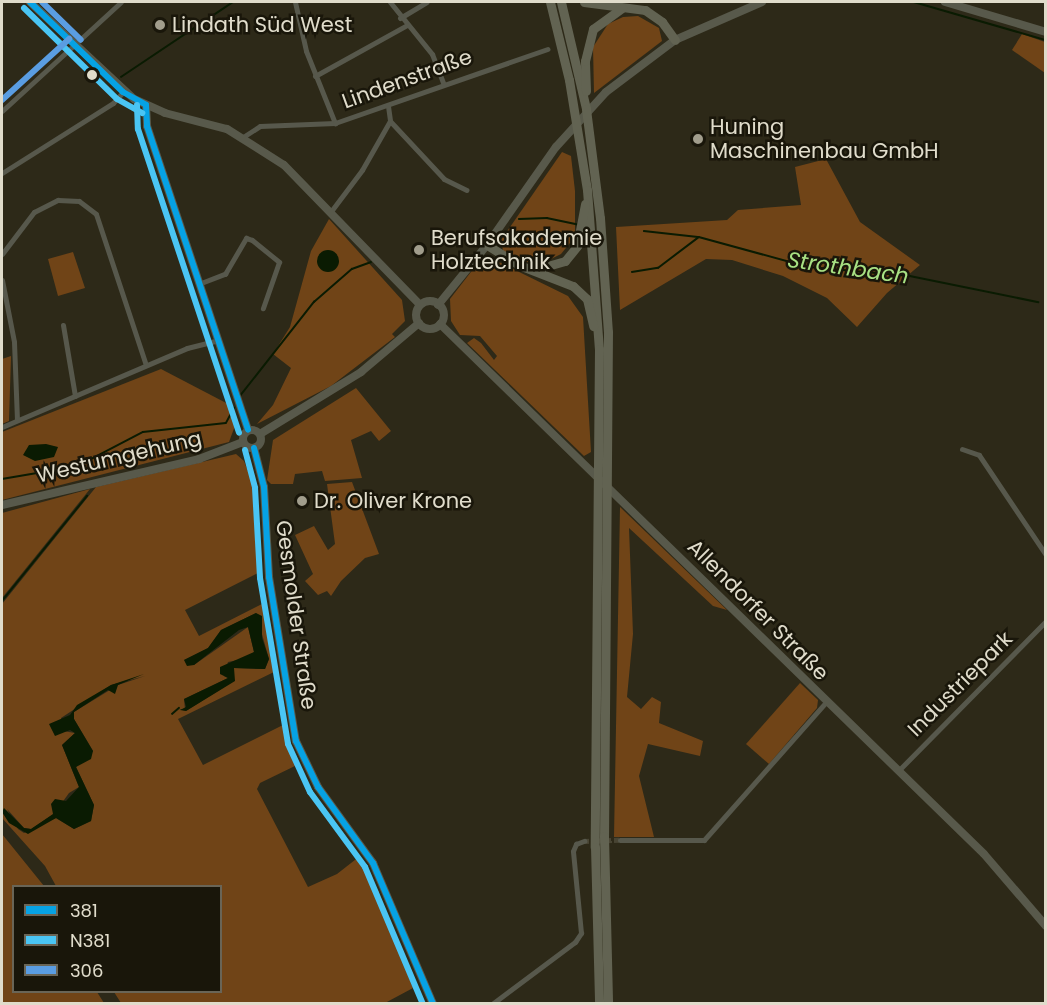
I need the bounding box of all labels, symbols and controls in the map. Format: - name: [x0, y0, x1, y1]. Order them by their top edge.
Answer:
- place label: Lindath Süd West: [172, 12, 352, 38]
- marker: Lindath Süd West: [153, 18, 167, 32]
- street label: Lindenstraße: [339, 44, 475, 114]
- unlabelled marker: [86, 69, 98, 81]
- place label: Huning Maschinenbau GmbH: [710, 114, 939, 164]
- marker: Huning Maschinenbau GmbH: [691, 132, 705, 146]
- place label: Berufsakademie Holztechnik: [431, 225, 602, 275]
- marker: Berufsakademie Holztechnik: [412, 243, 426, 257]
- water label: Strothbach: [786, 246, 910, 290]
- street label: Westumgehung: [34, 426, 204, 488]
- place label: Dr. Oliver Krone: [314, 488, 472, 514]
- marker: Dr. Oliver Krone: [295, 494, 309, 508]
- street label: Gesmolder Straße: [270, 519, 322, 711]
- street label: Allendorfer Straße: [682, 534, 834, 686]
- street label: Industriepark: [902, 626, 1018, 742]
- legend: [12, 885, 222, 993]
- text: 381: [70, 898, 98, 923]
- text: N381: [70, 928, 110, 953]
- text: 306: [70, 958, 103, 983]

